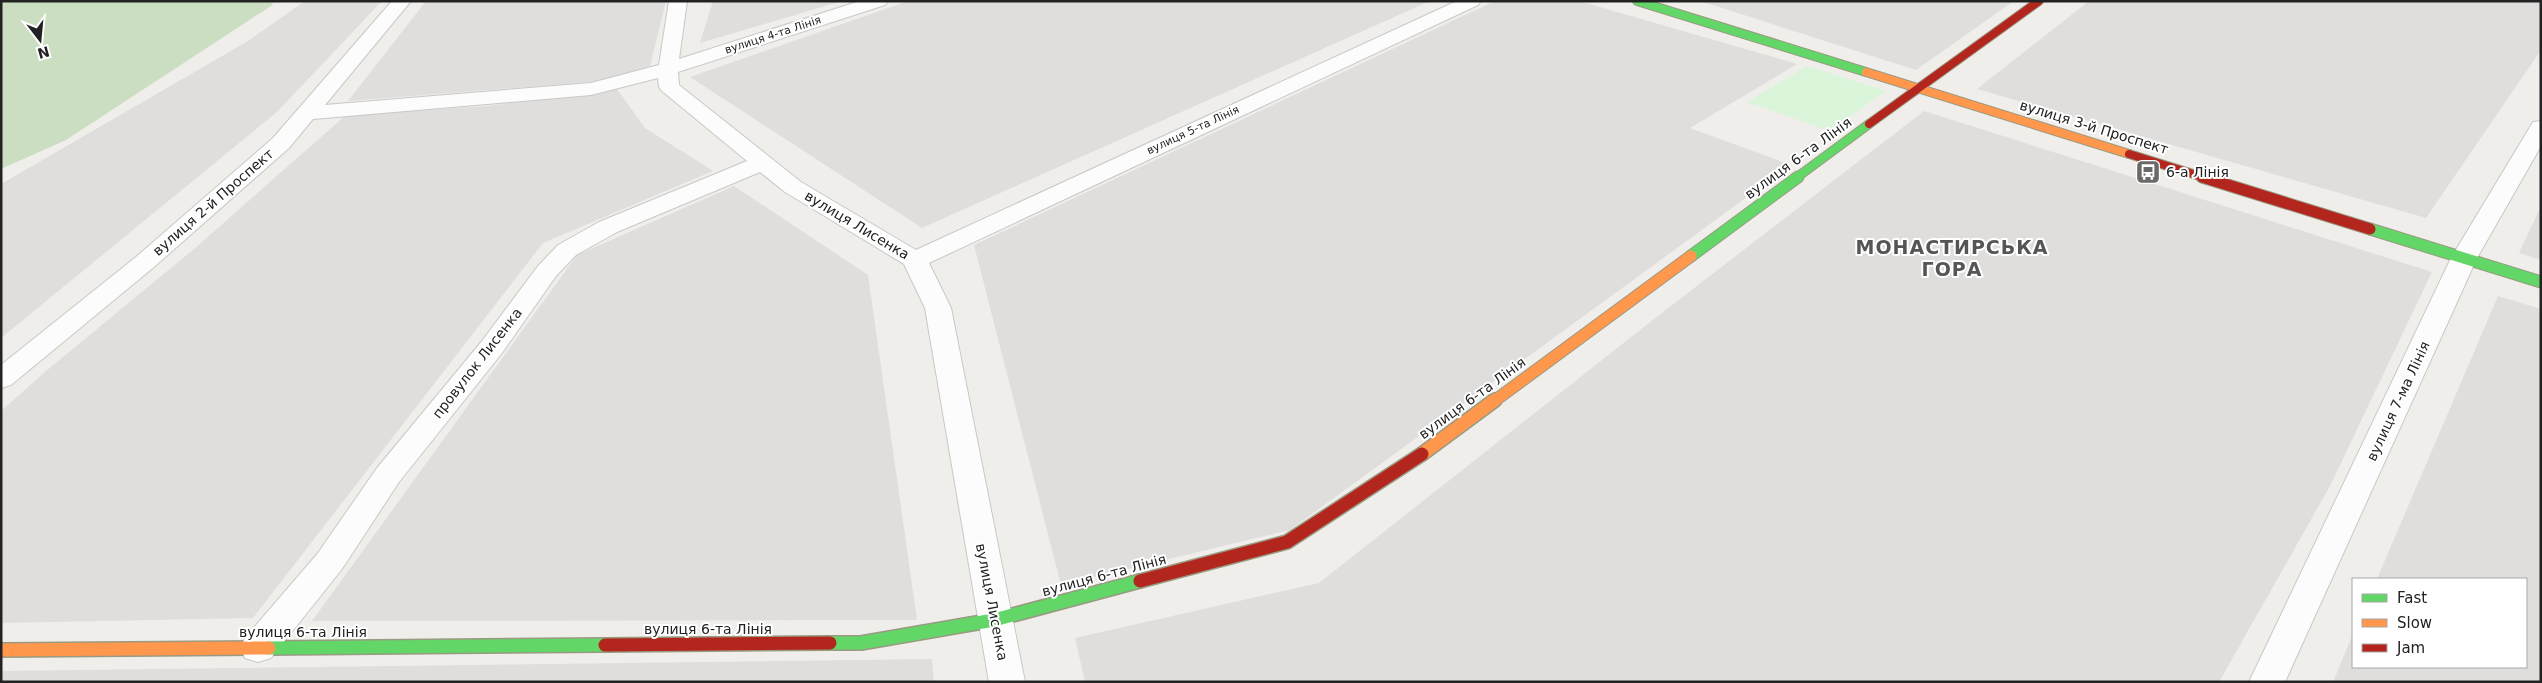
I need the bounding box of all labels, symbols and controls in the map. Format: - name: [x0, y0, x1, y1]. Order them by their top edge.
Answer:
- street label: вулиця 4-та Лінія: [723, 13, 823, 57]
- north arrow: [15, 15, 65, 65]
- text: N: [36, 43, 51, 62]
- street label: вулиця 3-й Проспект: [2018, 97, 2170, 157]
- street label: вулиця 5-та Лінія: [1145, 103, 1241, 157]
- street label: вулиця 6-та Лінія: [1742, 114, 1854, 202]
- street label: вулиця 2-й Проспект: [149, 145, 277, 259]
- bus stop icon: 6-а Лінія: [2135, 159, 2161, 185]
- place label: 6-а Лінія: [2166, 164, 2229, 180]
- street label: вулиця Лисенка: [802, 187, 912, 263]
- district label: МОНАСТИРСЬКА ГОРА: [1855, 236, 2049, 280]
- street label: провулок Лисенка: [429, 305, 525, 421]
- street label: вулиця 7-ма Лінія: [2363, 339, 2433, 463]
- street label: вулиця 6-та Лінія: [1416, 354, 1528, 442]
- street label: вулиця Лисенка: [973, 542, 1011, 662]
- street label: вулиця 6-та Лінія: [1040, 551, 1168, 599]
- legend: [2352, 578, 2527, 668]
- text: Fast: [2397, 589, 2427, 607]
- text: Slow: [2397, 614, 2432, 632]
- street label: вулиця 6-та Лінія: [644, 621, 772, 637]
- street label: вулиця 6-та Лінія: [239, 624, 367, 640]
- text: Jam: [2396, 639, 2425, 657]

